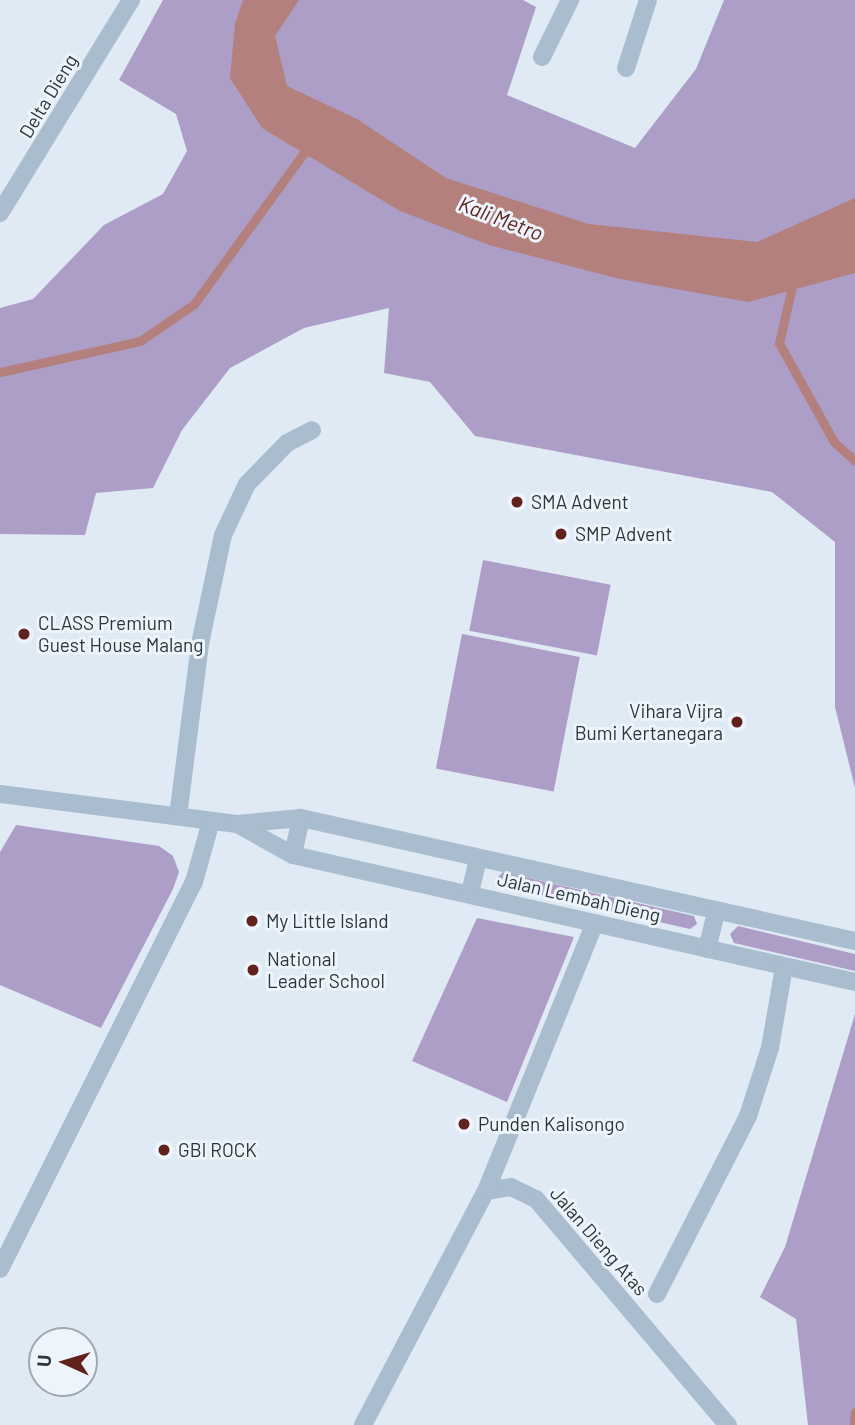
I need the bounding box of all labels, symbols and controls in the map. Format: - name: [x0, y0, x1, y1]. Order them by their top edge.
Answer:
- street label: Delta Dieng: [14, 50, 82, 142]
- water label: Kali Metro: [455, 190, 547, 246]
- place label: SMA Advent: [531, 491, 629, 513]
- marker: SMA Advent: [509, 494, 525, 510]
- place label: SMP Advent: [575, 523, 672, 545]
- marker: SMP Advent: [553, 526, 569, 542]
- place label: CLASS Premium Guest House Malang: [38, 612, 203, 656]
- marker: CLASS Premium Guest House Malang: [16, 626, 32, 642]
- place label: Vihara Vijra Bumi Kertanegara: [575, 700, 723, 744]
- marker: Vihara Vijra Bumi Kertanegara: [729, 714, 745, 730]
- street label: Jalan Lembah Dieng: [495, 867, 663, 927]
- place label: My Little Island: [266, 910, 389, 932]
- marker: My Little Island: [244, 913, 260, 929]
- place label: National Leader School: [267, 948, 385, 992]
- marker: National Leader School: [245, 962, 261, 978]
- place label: Punden Kalisongo: [478, 1113, 625, 1135]
- marker: Punden Kalisongo: [456, 1116, 472, 1132]
- place label: GBI ROCK: [178, 1139, 257, 1161]
- marker: GBI ROCK: [156, 1142, 172, 1158]
- street label: Jalan Dieng Atas: [546, 1182, 652, 1300]
- north arrow: [28, 1327, 98, 1397]
- text: U: [32, 1354, 55, 1367]

